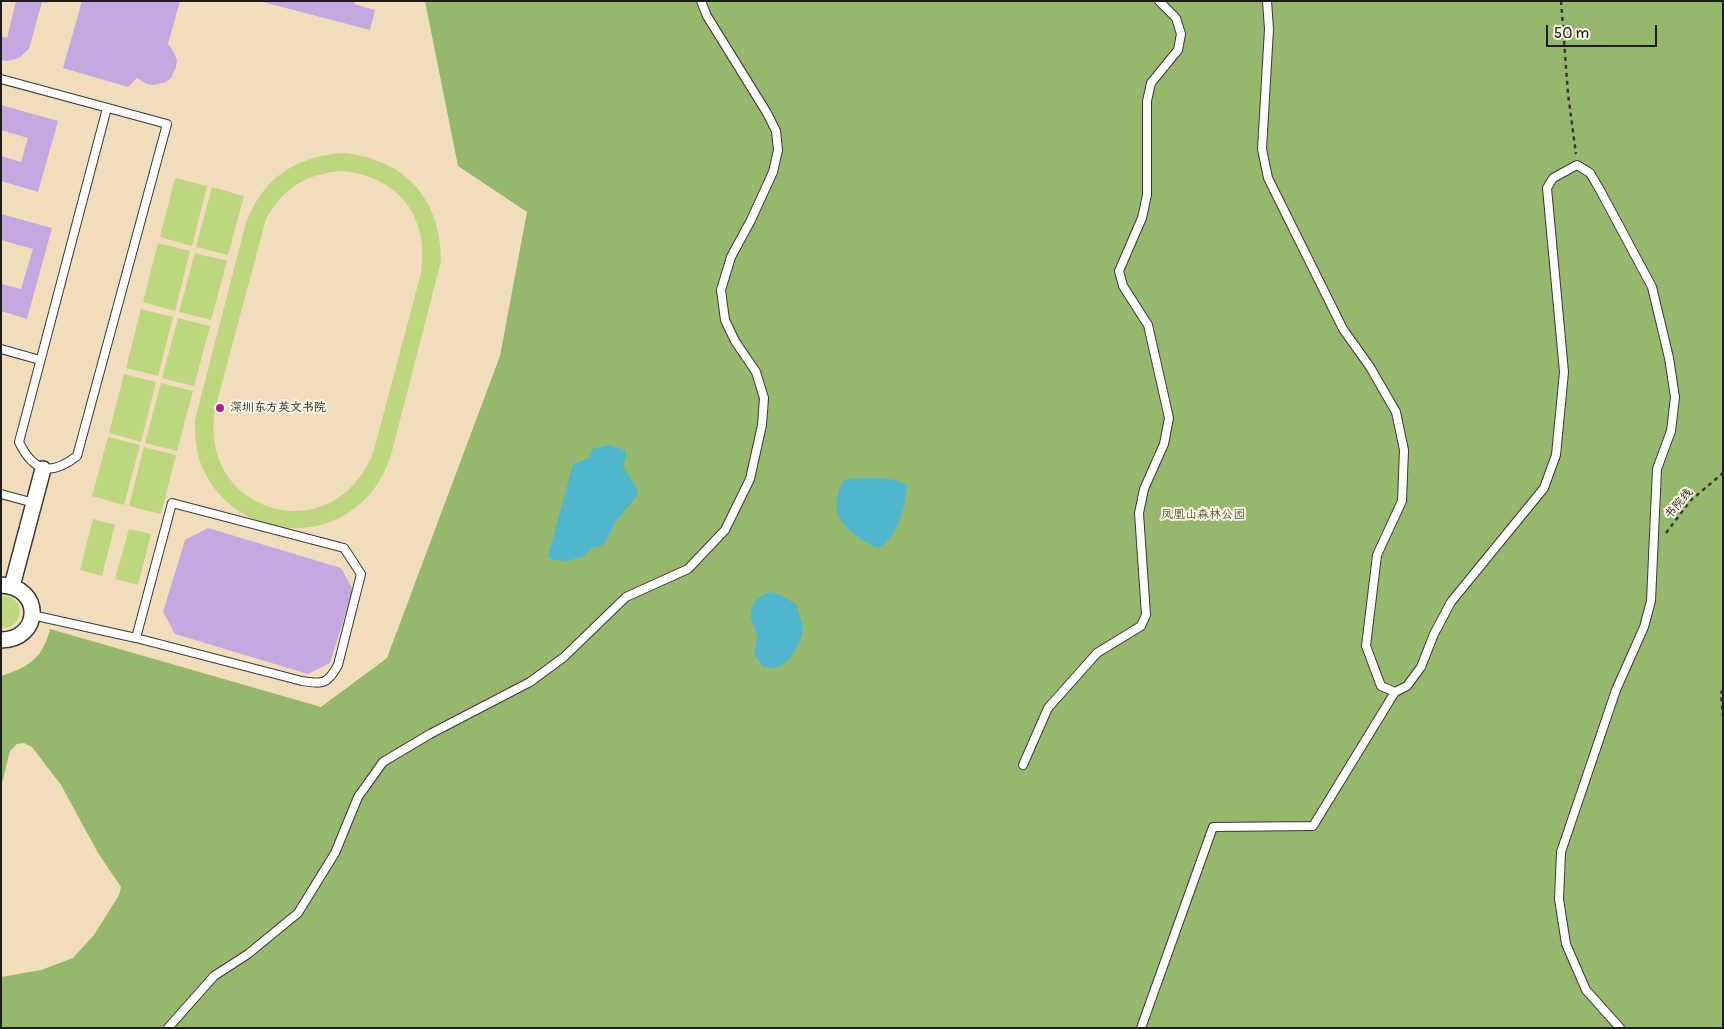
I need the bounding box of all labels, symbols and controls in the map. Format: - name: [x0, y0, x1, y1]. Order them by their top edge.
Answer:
- scale bar: [1549, 15, 1660, 47]
- text: 50 m: [1554, 24, 1589, 43]
- place label: 深圳东方英文书院: [230, 401, 326, 415]
- marker: 深圳东方英文书院: [214, 402, 226, 414]
- street label: 书院线: [1662, 486, 1696, 522]
- park label: 凤凰山森林公园: [1161, 508, 1245, 522]

